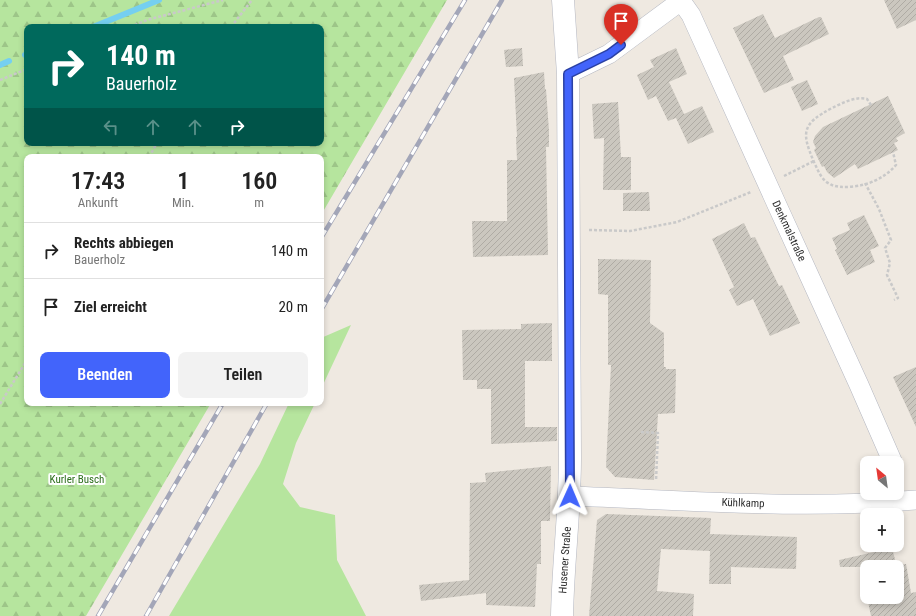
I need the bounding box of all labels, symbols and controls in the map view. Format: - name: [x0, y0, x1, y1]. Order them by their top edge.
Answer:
- pin: [604, 4, 638, 45]
- icon: arrive: [610, 10, 632, 32]
- text: 140 m: [106, 39, 176, 72]
- icon: right: [40, 40, 92, 92]
- text: Bauerholz: [106, 73, 177, 94]
- icon: left: [100, 116, 122, 138]
- icon: ahead: [142, 116, 164, 138]
- icon: ahead: [184, 116, 206, 138]
- icon: right: [226, 116, 248, 138]
- text: 17:43: [71, 167, 125, 195]
- text: 1: [177, 167, 189, 195]
- text: 160: [241, 167, 277, 195]
- text: Ankunft: [78, 195, 118, 210]
- text: Min.: [172, 195, 194, 210]
- text: m: [254, 195, 264, 210]
- street label: Denkmalstraße: [769, 199, 809, 263]
- text: Rechts abbiegen: [74, 234, 174, 252]
- icon: right: [40, 240, 62, 262]
- text: 140 m: [271, 242, 308, 260]
- text: Bauerholz: [74, 252, 125, 267]
- icon: arrive: [40, 296, 62, 318]
- text: Ziel erreicht: [74, 298, 147, 316]
- text: 20 m: [278, 298, 308, 316]
- button: Beenden: [40, 352, 170, 398]
- button: Teilen: [178, 352, 308, 398]
- north arrow: [860, 456, 904, 500]
- map controls: [860, 456, 904, 604]
- park label: Kurler Busch: [50, 473, 104, 486]
- position arrow: [549, 475, 591, 517]
- street label: Kühlkamp: [721, 496, 765, 510]
- button: +: [860, 508, 904, 552]
- street label: Husener Straße: [556, 526, 574, 594]
- button: −: [860, 560, 904, 604]

